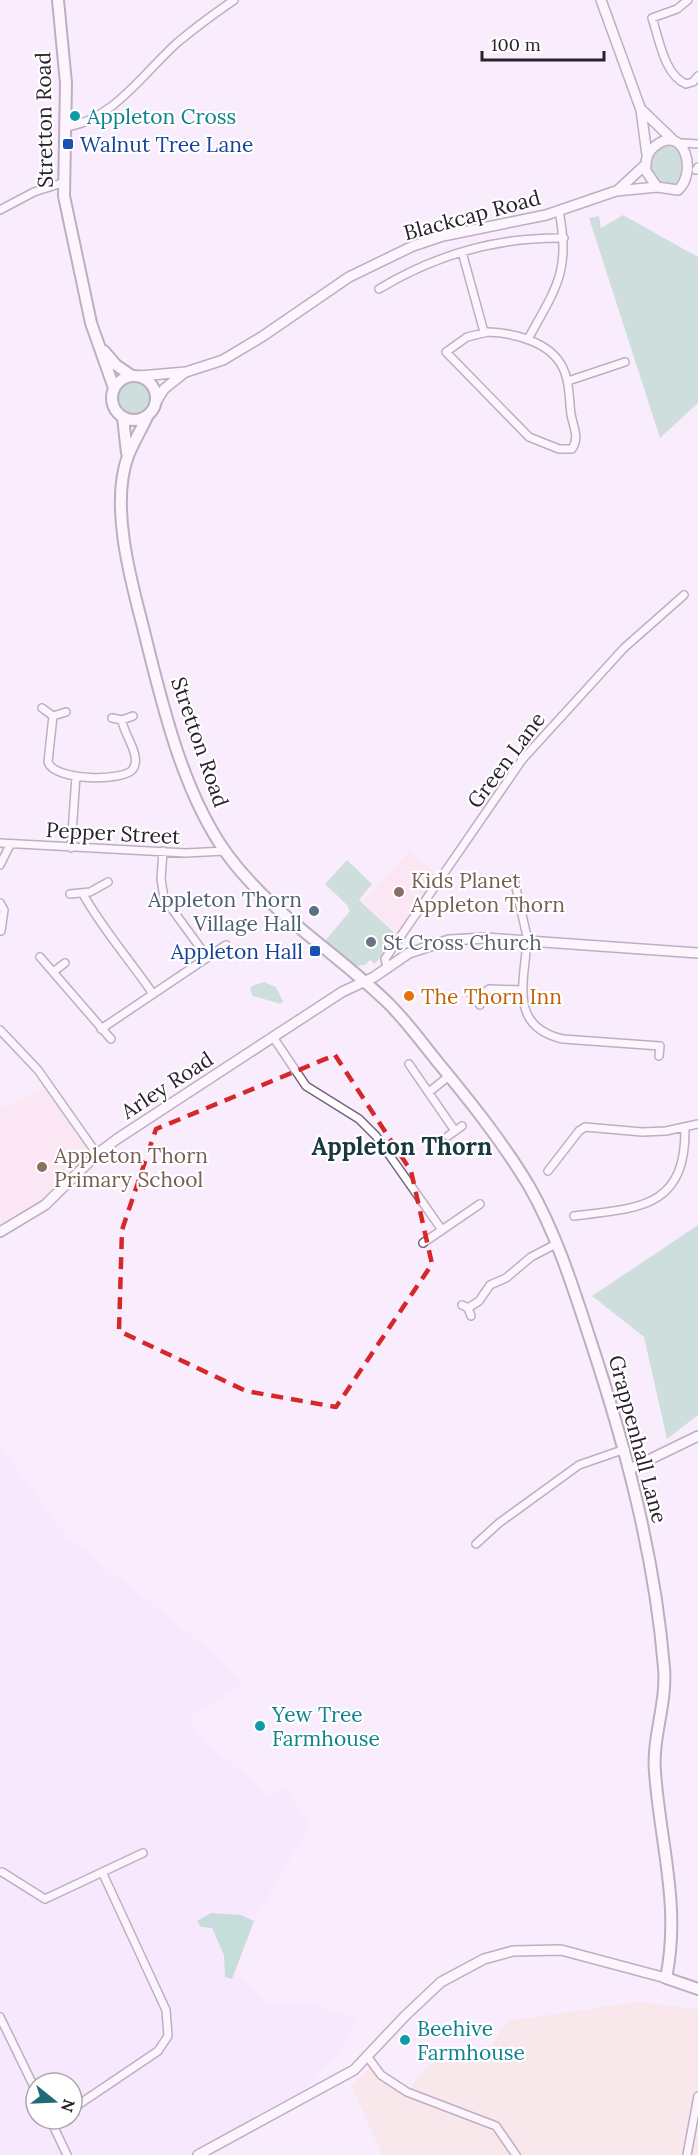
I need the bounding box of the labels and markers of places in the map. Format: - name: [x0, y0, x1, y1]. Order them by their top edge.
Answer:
- place label: Appleton Cross: [86, 103, 236, 130]
- marker: Appleton Cross: [68, 109, 82, 123]
- place label: Walnut Tree Lane: [80, 131, 253, 158]
- marker: Walnut Tree Lane: [61, 137, 75, 151]
- place label: Kids Planet Appleton Thorn: [410, 867, 565, 918]
- marker: Kids Planet Appleton Thorn: [392, 885, 406, 899]
- place label: Appleton Thorn Village Hall: [147, 886, 302, 937]
- marker: Appleton Thorn Village Hall: [307, 904, 321, 918]
- place label: St Cross Church: [383, 929, 542, 956]
- marker: St Cross Church: [364, 935, 378, 949]
- place label: Appleton Hall: [170, 938, 303, 965]
- marker: Appleton Hall: [308, 944, 322, 958]
- place label: The Thorn Inn: [421, 983, 562, 1010]
- marker: The Thorn Inn: [402, 989, 416, 1003]
- place label: Appleton Thorn Primary School: [53, 1142, 208, 1193]
- marker: Appleton Thorn Primary School: [35, 1160, 49, 1174]
- place label: Yew Tree Farmhouse: [271, 1701, 380, 1752]
- marker: Yew Tree Farmhouse: [253, 1719, 267, 1733]
- place label: Beehive Farmhouse: [417, 2015, 525, 2066]
- marker: Beehive Farmhouse: [398, 2033, 412, 2047]

